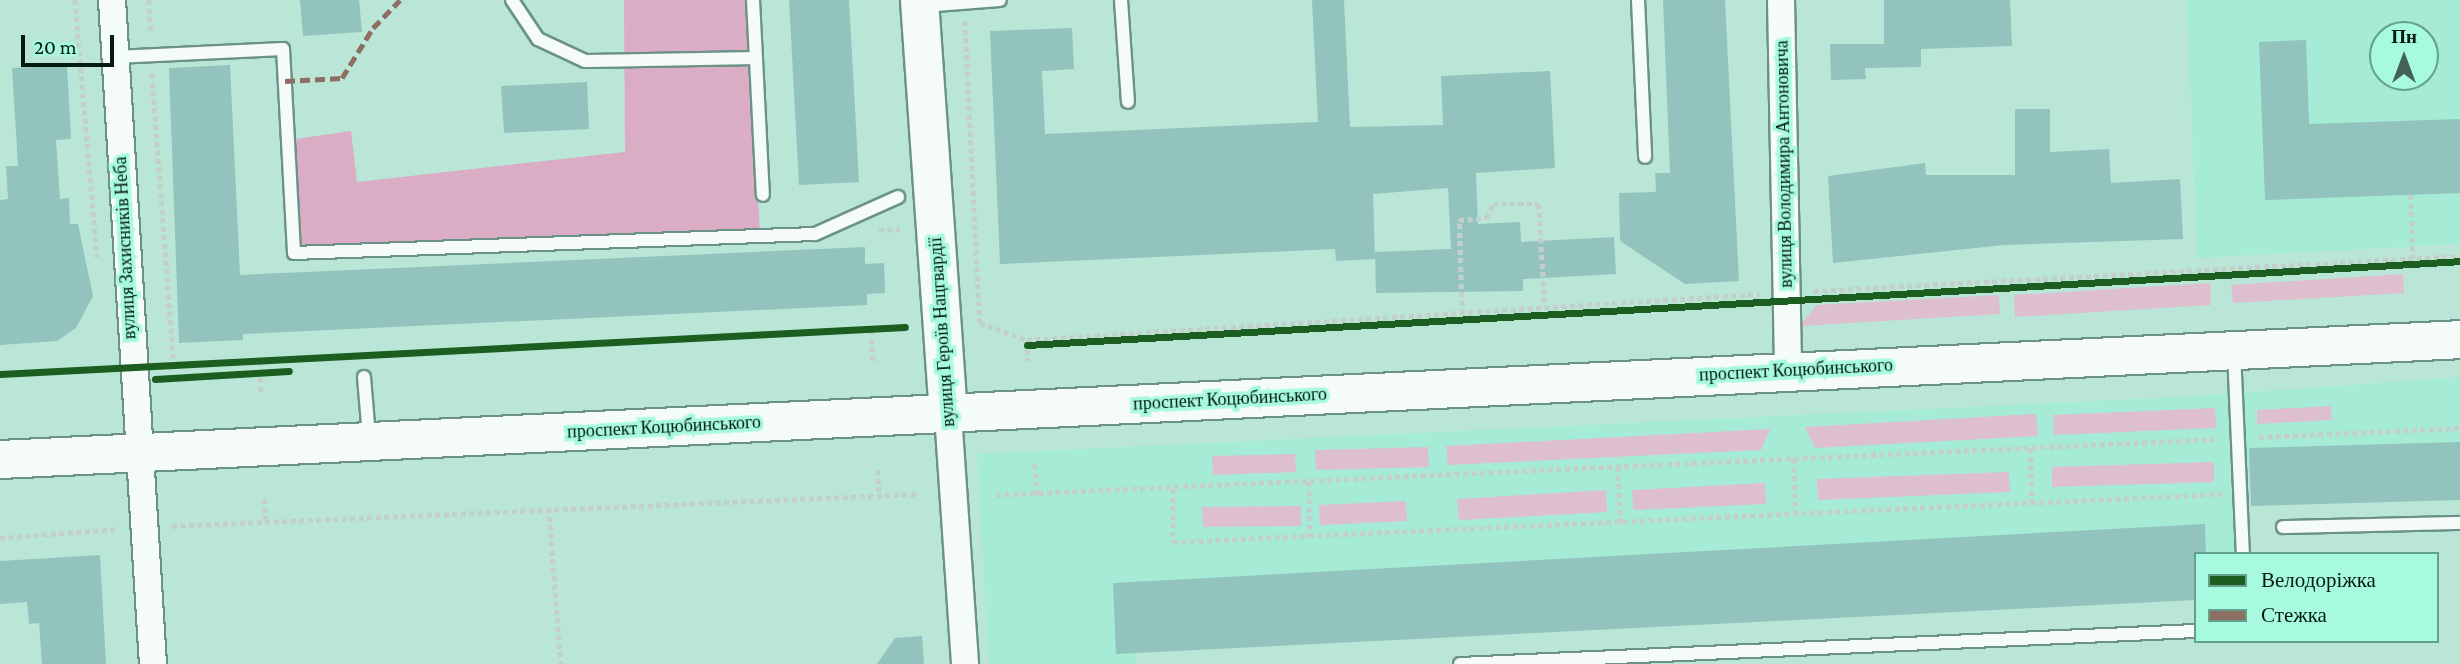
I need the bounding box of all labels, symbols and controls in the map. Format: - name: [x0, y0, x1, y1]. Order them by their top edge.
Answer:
- scale bar: [24, 21, 117, 65]
- north arrow: [2369, 21, 2439, 91]
- text: Пн: [2391, 26, 2417, 47]
- text: 20 m: [34, 35, 77, 59]
- street label: вулиця Володимира Антоновича: [1771, 40, 1797, 288]
- street label: вулиця Захисників Неба: [109, 156, 141, 340]
- street label: вулиця Героїв Нацгвардії: [925, 236, 959, 428]
- street label: проспект Коцюбинського: [1699, 354, 1893, 386]
- street label: проспект Коцюбинського: [1133, 383, 1327, 415]
- street label: проспект Коцюбинського: [567, 411, 761, 443]
- legend: [2194, 552, 2439, 643]
- text: Велодоріжка: [2261, 568, 2376, 592]
- text: Стежка: [2261, 603, 2327, 627]

